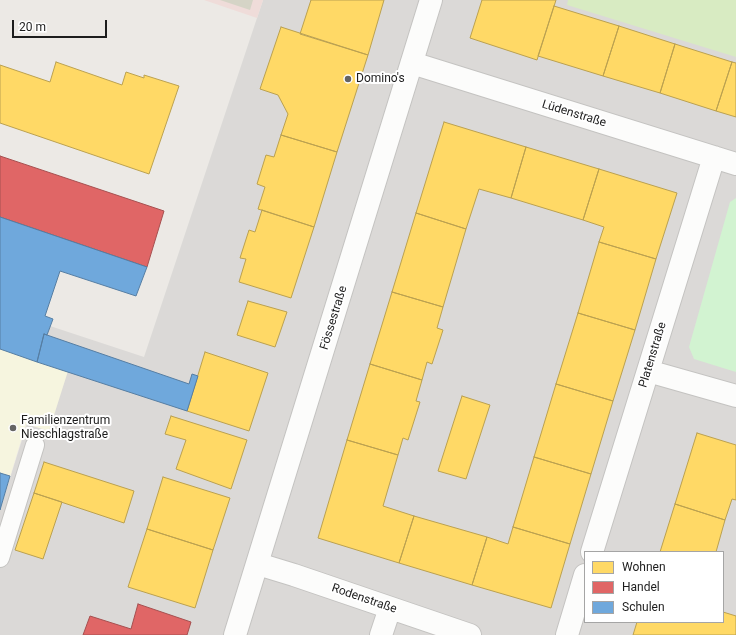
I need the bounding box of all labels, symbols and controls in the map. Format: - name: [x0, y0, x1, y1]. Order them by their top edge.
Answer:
- scale bar: [14, 12, 109, 38]
- text: 20 m: [19, 20, 46, 34]
- place label: Domino's: [356, 72, 405, 86]
- marker: Domino's: [343, 74, 353, 84]
- street label: Lüdenstraße: [540, 97, 608, 131]
- street label: Fössestraße: [317, 284, 351, 352]
- street label: Platenstraße: [636, 320, 670, 390]
- place label: Familienzentrum Nieschlagstraße: [21, 414, 110, 442]
- marker: Familienzentrum Nieschlagstraße: [8, 423, 18, 433]
- legend: [584, 551, 724, 623]
- text: Wohnen: [622, 560, 666, 574]
- text: Handel: [622, 580, 660, 594]
- street label: Rodenstraße: [330, 581, 398, 617]
- text: Schulen: [622, 600, 665, 614]

